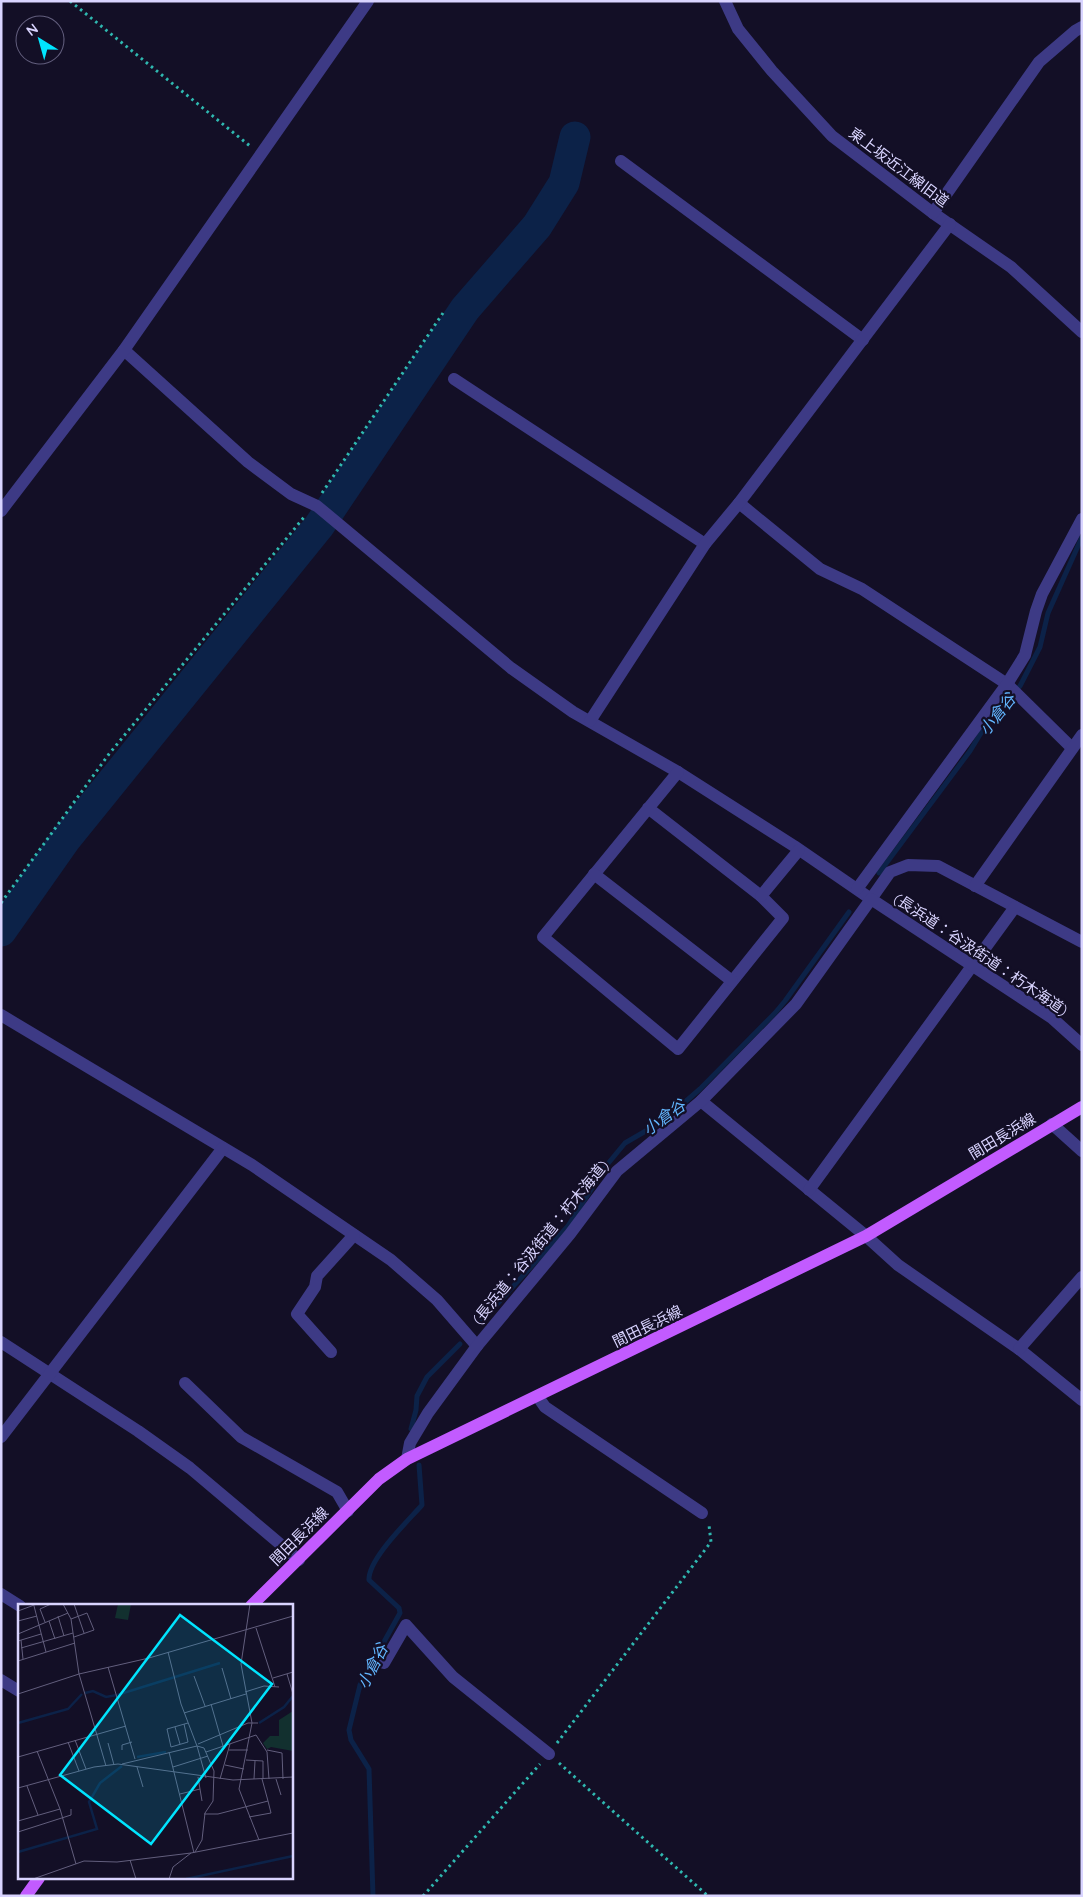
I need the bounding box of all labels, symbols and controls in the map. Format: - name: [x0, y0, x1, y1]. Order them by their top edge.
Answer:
- north arrow: [15, 15, 65, 65]
- text: N: [23, 19, 42, 40]
- street label: 東上坂近江線旧道: [845, 123, 953, 211]
- water label: 小倉谷: [974, 687, 1021, 739]
- street label: (長浜道：谷汲街道：朽木海道): [890, 888, 1072, 1020]
- water label: 小倉谷: [639, 1094, 691, 1139]
- street label: 間田長浜線: [965, 1109, 1039, 1163]
- street label: (長浜道：谷汲街道：朽木海道): [468, 1156, 612, 1328]
- street label: 間田長浜線: [609, 1301, 685, 1351]
- street label: 間田長浜線: [266, 1503, 332, 1569]
- inset map: [18, 1604, 292, 1880]
- water label: 小倉谷: [352, 1638, 393, 1692]

